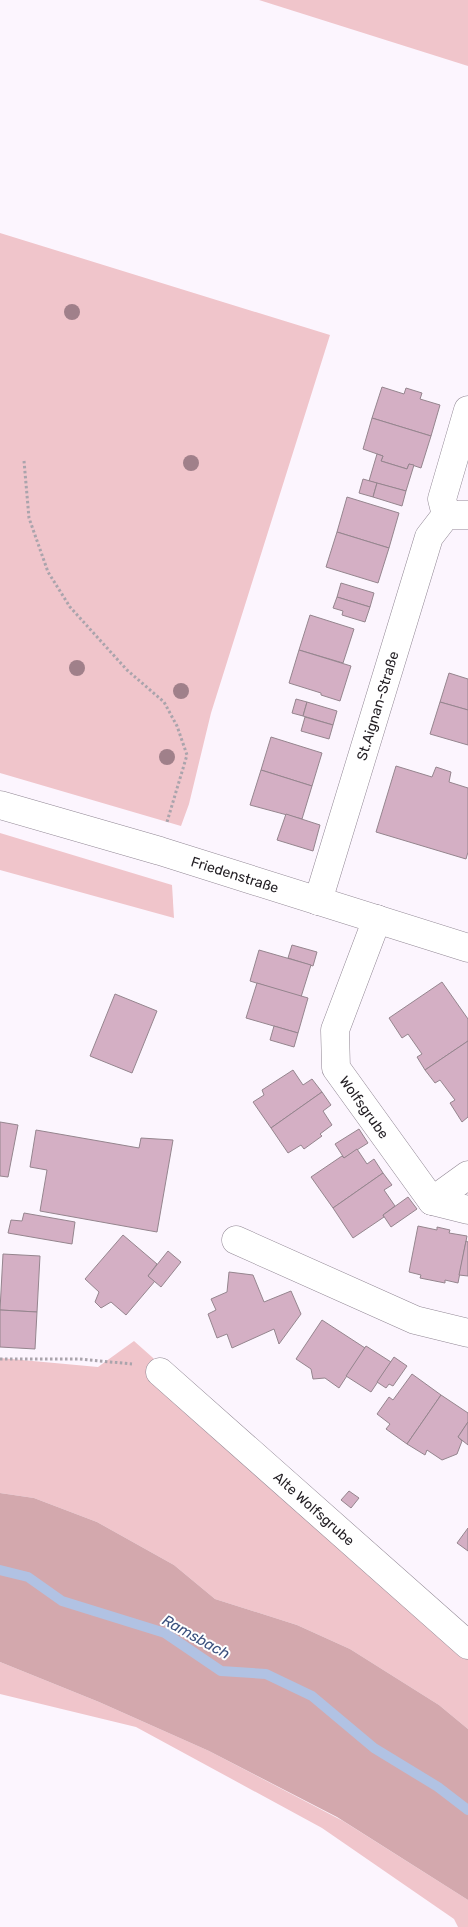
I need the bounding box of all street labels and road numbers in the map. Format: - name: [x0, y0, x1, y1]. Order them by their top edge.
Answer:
- street label: St.Aignan-Straße: [353, 649, 403, 763]
- street label: Friedenstraße: [189, 853, 281, 897]
- street label: Wolfsgrube: [336, 1073, 392, 1142]
- street label: Alte Wolfsgrube: [270, 1469, 358, 1549]

